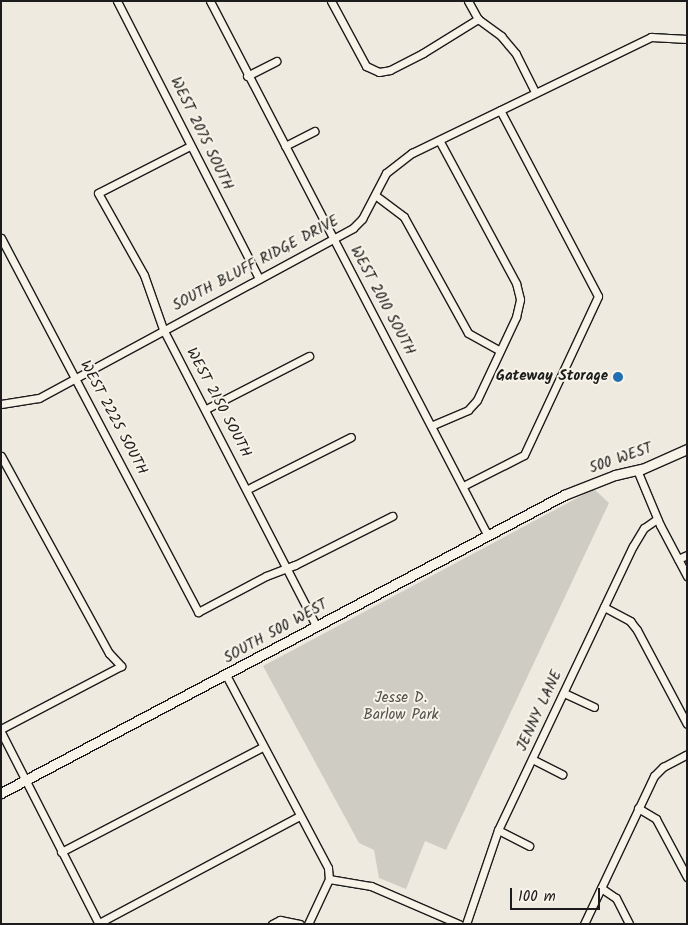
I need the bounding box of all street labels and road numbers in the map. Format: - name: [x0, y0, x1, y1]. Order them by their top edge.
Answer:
- street label: WEST 2075 SOUTH: [166, 74, 236, 194]
- street label: SOUTH BLUFF RIDGE DRIVE: [170, 213, 342, 315]
- street label: WEST 2010 SOUTH: [346, 243, 418, 359]
- street label: WEST 2150 SOUTH: [181, 345, 255, 461]
- street label: WEST 2225 SOUTH: [75, 358, 151, 478]
- street label: 500 WEST: [587, 440, 655, 478]
- street label: SOUTH 500 WEST: [221, 596, 331, 668]
- street label: JENNY LANE: [513, 668, 567, 754]

